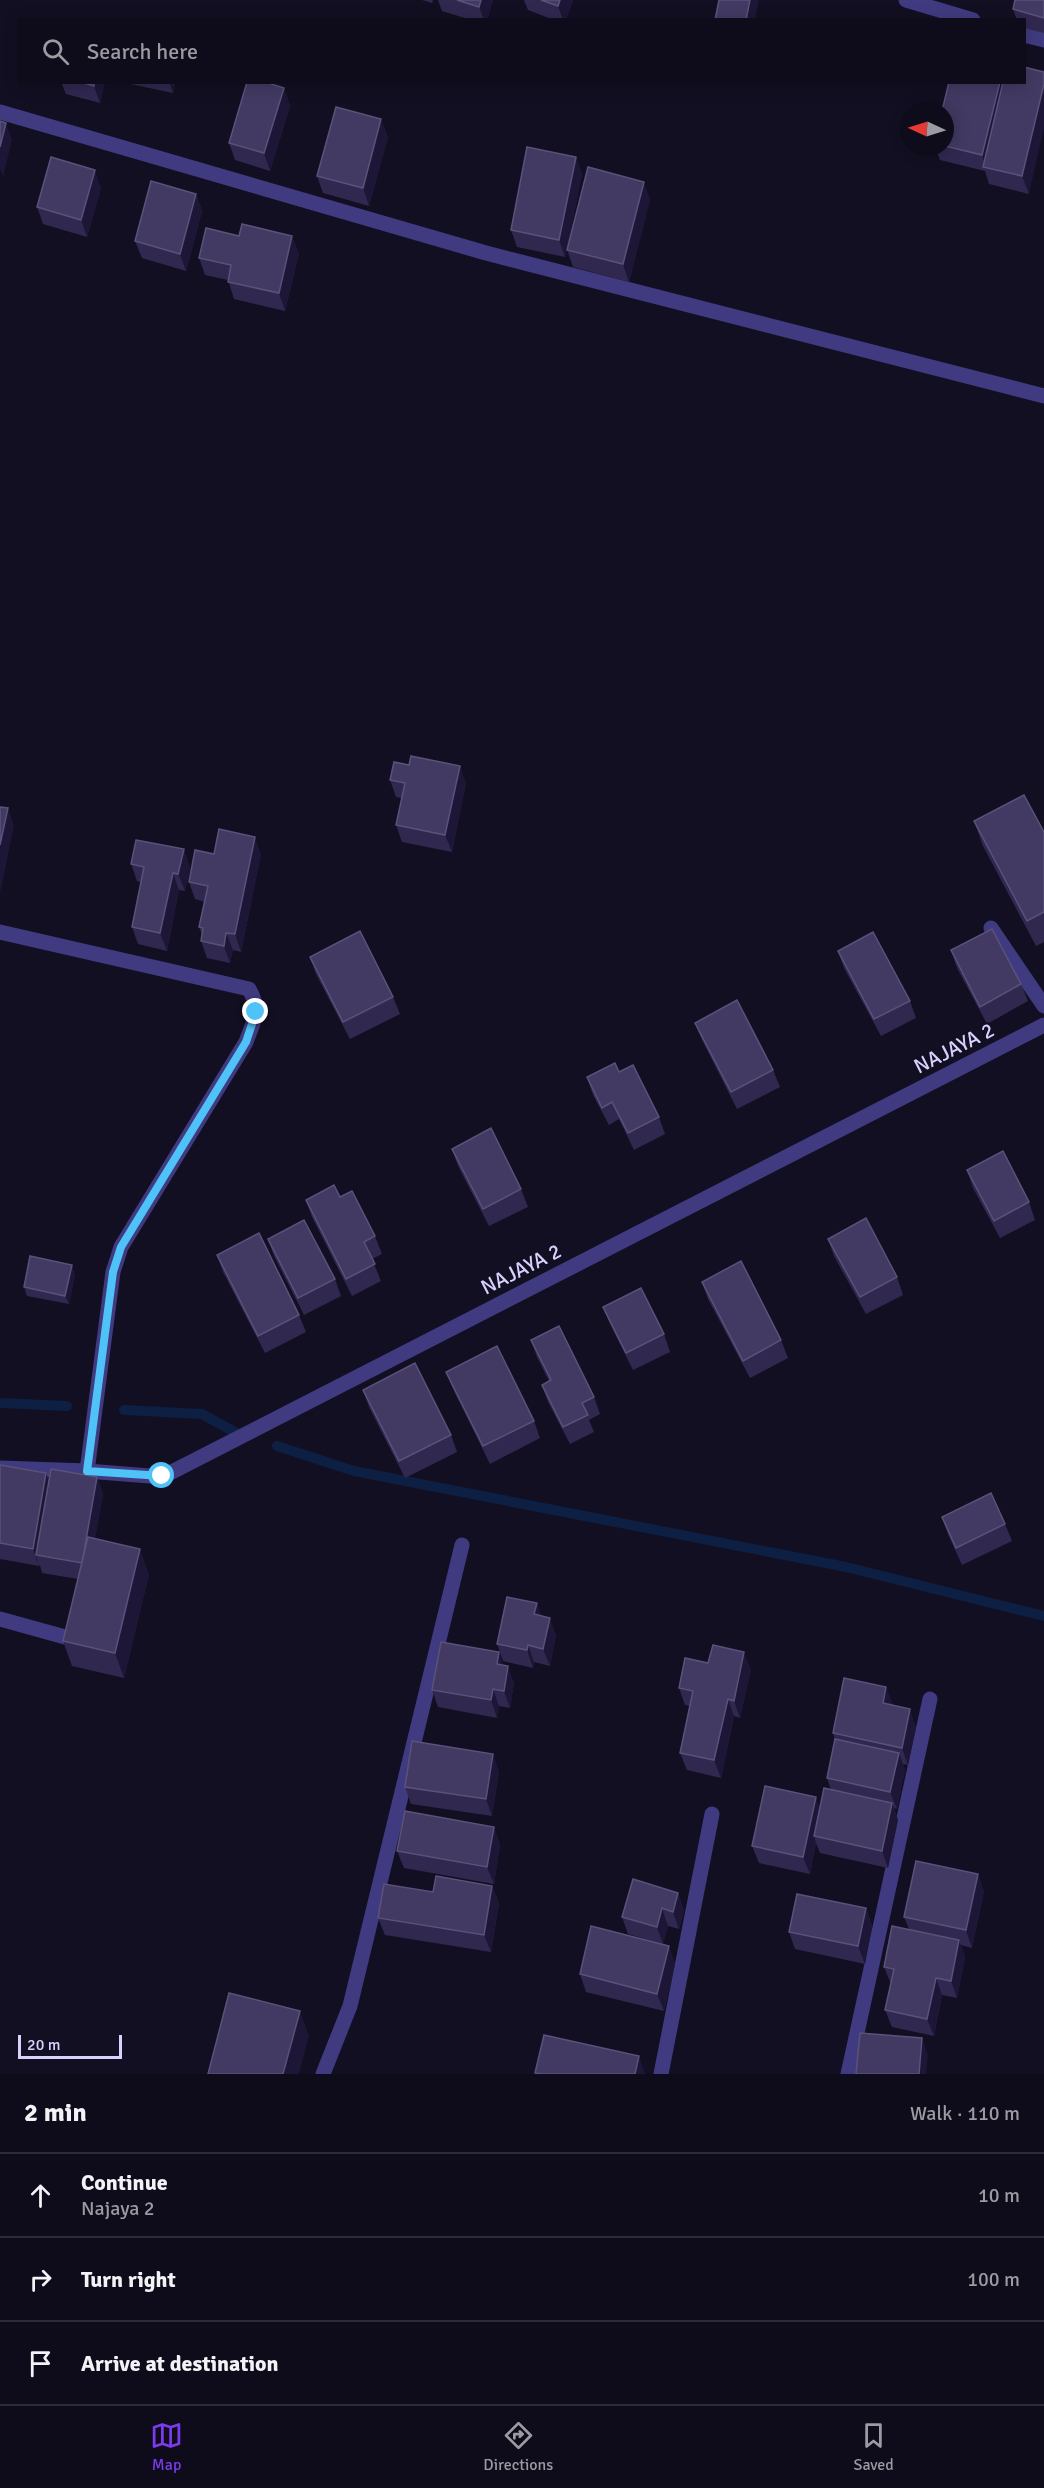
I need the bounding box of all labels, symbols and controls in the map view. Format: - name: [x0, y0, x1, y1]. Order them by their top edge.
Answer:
- search box: [18, 18, 1026, 84]
- icon: search: [39, 35, 72, 68]
- text: Search here: [87, 38, 198, 65]
- north arrow: [900, 102, 954, 156]
- route end: [242, 998, 268, 1024]
- street label: NAJAYA 2: [910, 1017, 998, 1079]
- street label: NAJAYA 2: [477, 1238, 565, 1300]
- route start: [148, 1462, 174, 1488]
- scale bar: [18, 2032, 122, 2060]
- text: 20 m: [27, 2035, 61, 2055]
- text: 2 min: [24, 2097, 87, 2129]
- text: Walk · 110 m: [910, 2101, 1020, 2126]
- text: Continue: [81, 2169, 168, 2196]
- icon: ahead: [24, 2179, 57, 2212]
- text: 10 m: [978, 2183, 1020, 2208]
- text: Najaya 2: [81, 2196, 155, 2221]
- icon: right: [24, 2263, 57, 2296]
- text: Turn right: [81, 2266, 176, 2293]
- text: 100 m: [967, 2267, 1020, 2292]
- icon: arrive: [24, 2347, 57, 2380]
- text: Arrive at destination: [81, 2350, 278, 2377]
- tab: Map: [150, 2419, 183, 2475]
- tab: Directions: [483, 2419, 553, 2475]
- tab: Saved: [854, 2419, 894, 2475]

